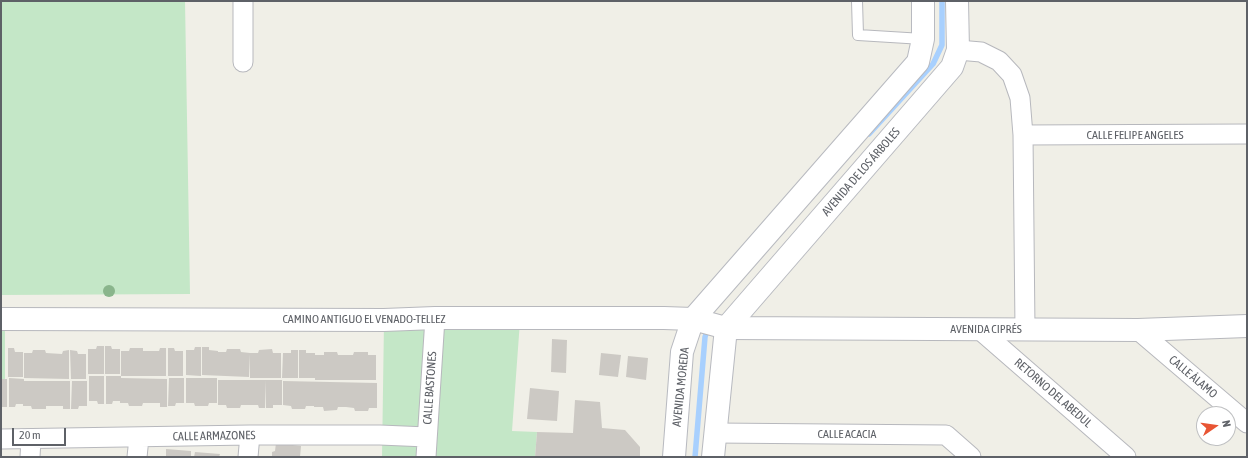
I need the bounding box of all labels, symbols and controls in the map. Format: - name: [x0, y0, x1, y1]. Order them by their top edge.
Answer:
- street label: AVENIDA DE LOS ÁRBOLES: [819, 125, 903, 219]
- street label: CALLE FELIPE ANGELES: [1087, 128, 1183, 142]
- street label: CAMINO ANTIGUO EL VENADO-TELLEZ: [282, 312, 446, 326]
- street label: AVENIDA CIPRÉS: [950, 322, 1022, 336]
- street label: AVENIDA MOREDA: [670, 347, 692, 427]
- street label: CALLE BASTONES: [420, 351, 440, 425]
- street label: CALLE ÁLAMO: [1166, 353, 1220, 401]
- street label: RETORNO DEL ABEDUL: [1011, 355, 1095, 431]
- north arrow: [1196, 406, 1236, 446]
- text: N: [1220, 419, 1233, 428]
- scale bar: [14, 420, 68, 446]
- street label: CALLE ACACIA: [818, 427, 876, 441]
- text: 20 m: [19, 428, 41, 442]
- street label: CALLE ARMAZONES: [172, 428, 256, 444]

